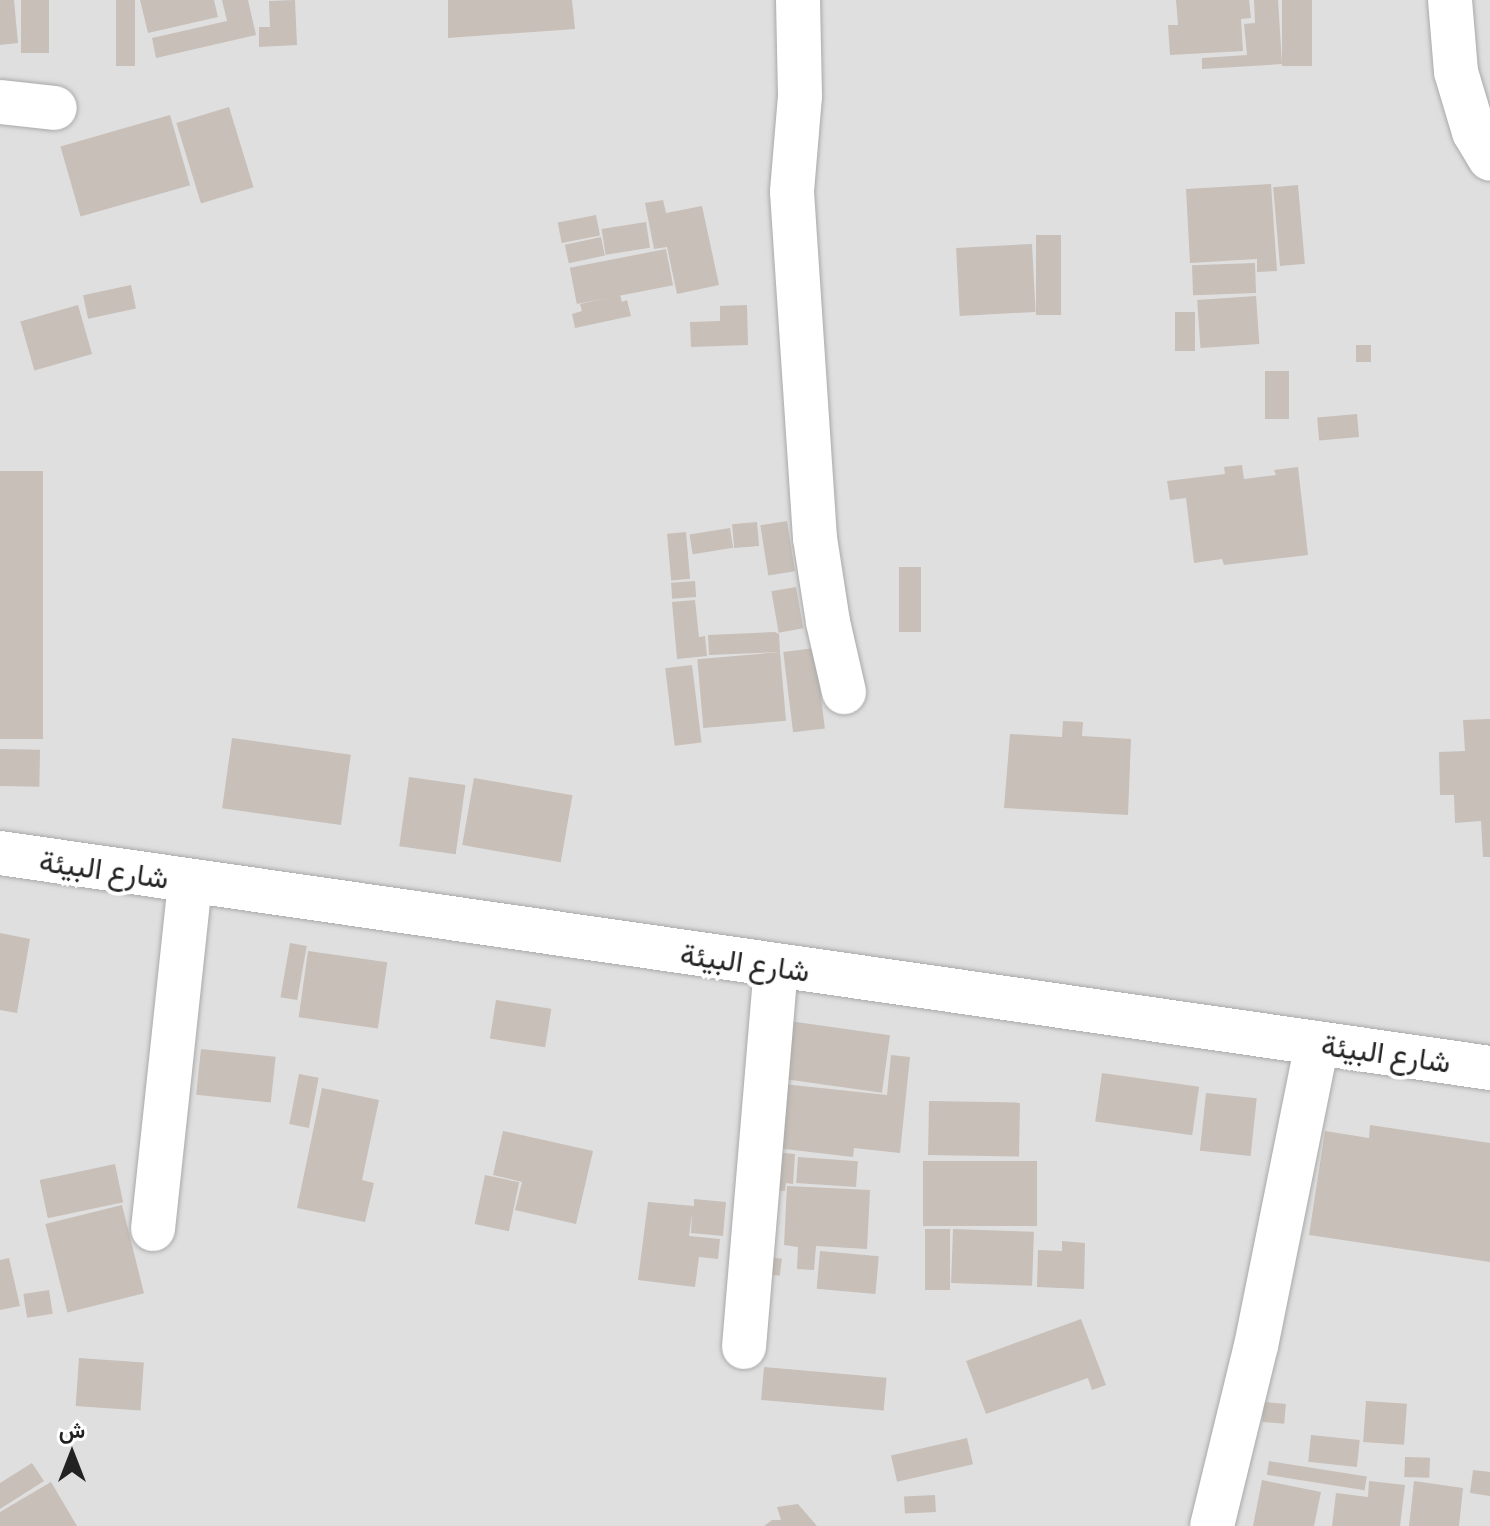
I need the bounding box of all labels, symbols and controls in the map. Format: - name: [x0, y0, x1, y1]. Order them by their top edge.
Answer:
- street label: شارع البيئة: [37, 842, 171, 896]
- street label: شارع البيئة: [678, 935, 812, 989]
- street label: شارع البيئة: [1319, 1026, 1453, 1080]
- text: ش: [59, 1413, 85, 1447]
- north arrow: [32, 1414, 112, 1494]

